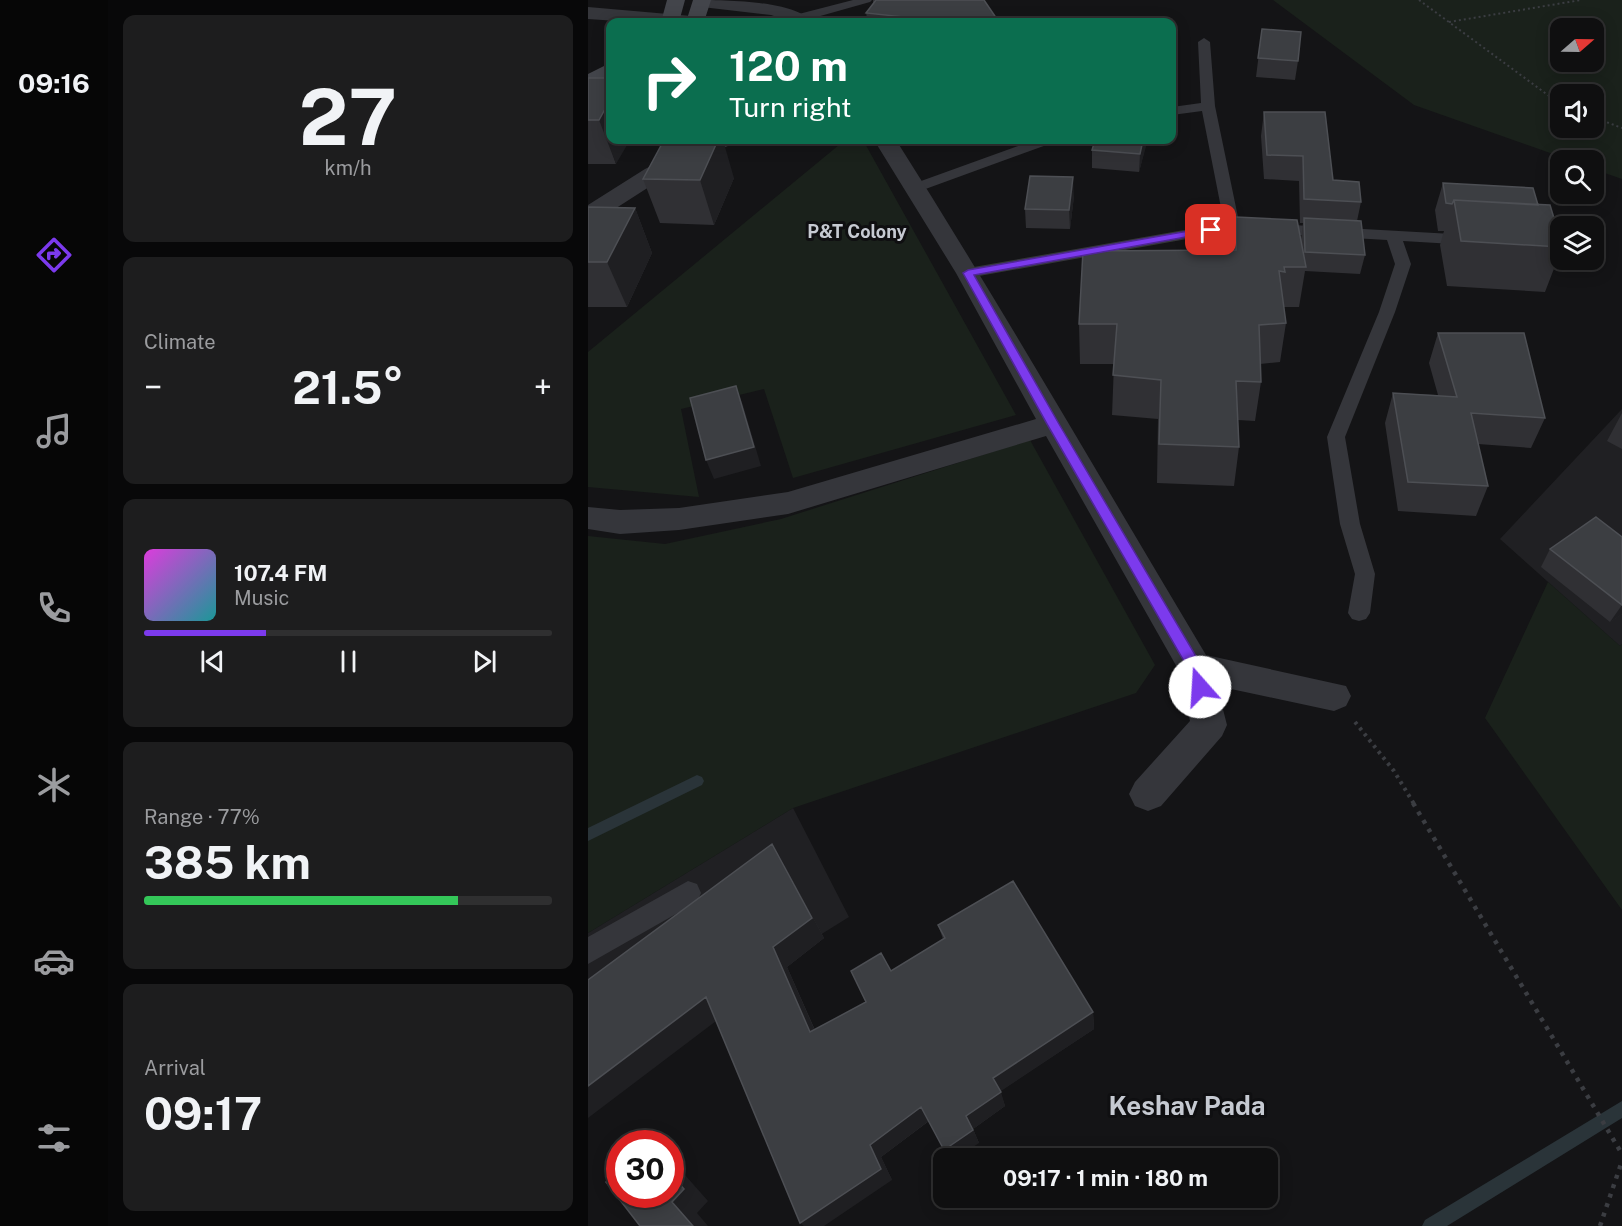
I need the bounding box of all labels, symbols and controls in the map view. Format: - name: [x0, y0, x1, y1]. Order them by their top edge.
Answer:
- north arrow: [1550, 18, 1604, 72]
- map controls: [1550, 18, 1604, 270]
- text: 120 m: [729, 41, 848, 90]
- icon: right: [630, 42, 708, 120]
- text: 09:16: [18, 67, 90, 99]
- text: 27: [299, 71, 397, 163]
- button: sound: [1550, 84, 1604, 138]
- text: Turn right: [729, 91, 852, 123]
- button: search: [1550, 150, 1604, 204]
- text: km/h: [324, 156, 372, 180]
- pin: [1185, 204, 1236, 255]
- icon: arrive: [1194, 213, 1227, 246]
- button: layers: [1550, 216, 1604, 270]
- district label: P&T Colony: [807, 221, 907, 242]
- icon: directions: [33, 234, 75, 276]
- text: Climate: [144, 330, 216, 354]
- text: 21.5°: [292, 361, 404, 414]
- text: −: [144, 368, 162, 406]
- text: +: [534, 368, 552, 406]
- icon: music: [33, 410, 75, 452]
- text: 107.4 FM: [234, 560, 327, 586]
- text: Music: [234, 586, 289, 610]
- icon: phone: [33, 587, 75, 629]
- icon: previous: [196, 645, 229, 678]
- icon: pause: [332, 645, 365, 678]
- icon: next: [468, 645, 501, 678]
- position arrow: [1168, 655, 1232, 719]
- icon: climate: [33, 764, 75, 806]
- text: Range · 77%: [144, 805, 260, 829]
- text: 385 km: [144, 836, 311, 889]
- icon: car: [33, 940, 75, 982]
- text: Arrival: [144, 1056, 206, 1080]
- text: 09:17: [144, 1087, 262, 1140]
- district label: Keshav Pada: [1108, 1090, 1266, 1121]
- icon: filters: [33, 1117, 75, 1159]
- speed limit sign: 30: [606, 1130, 684, 1208]
- text: 09:17 · 1 min · 180 m: [1003, 1165, 1208, 1191]

